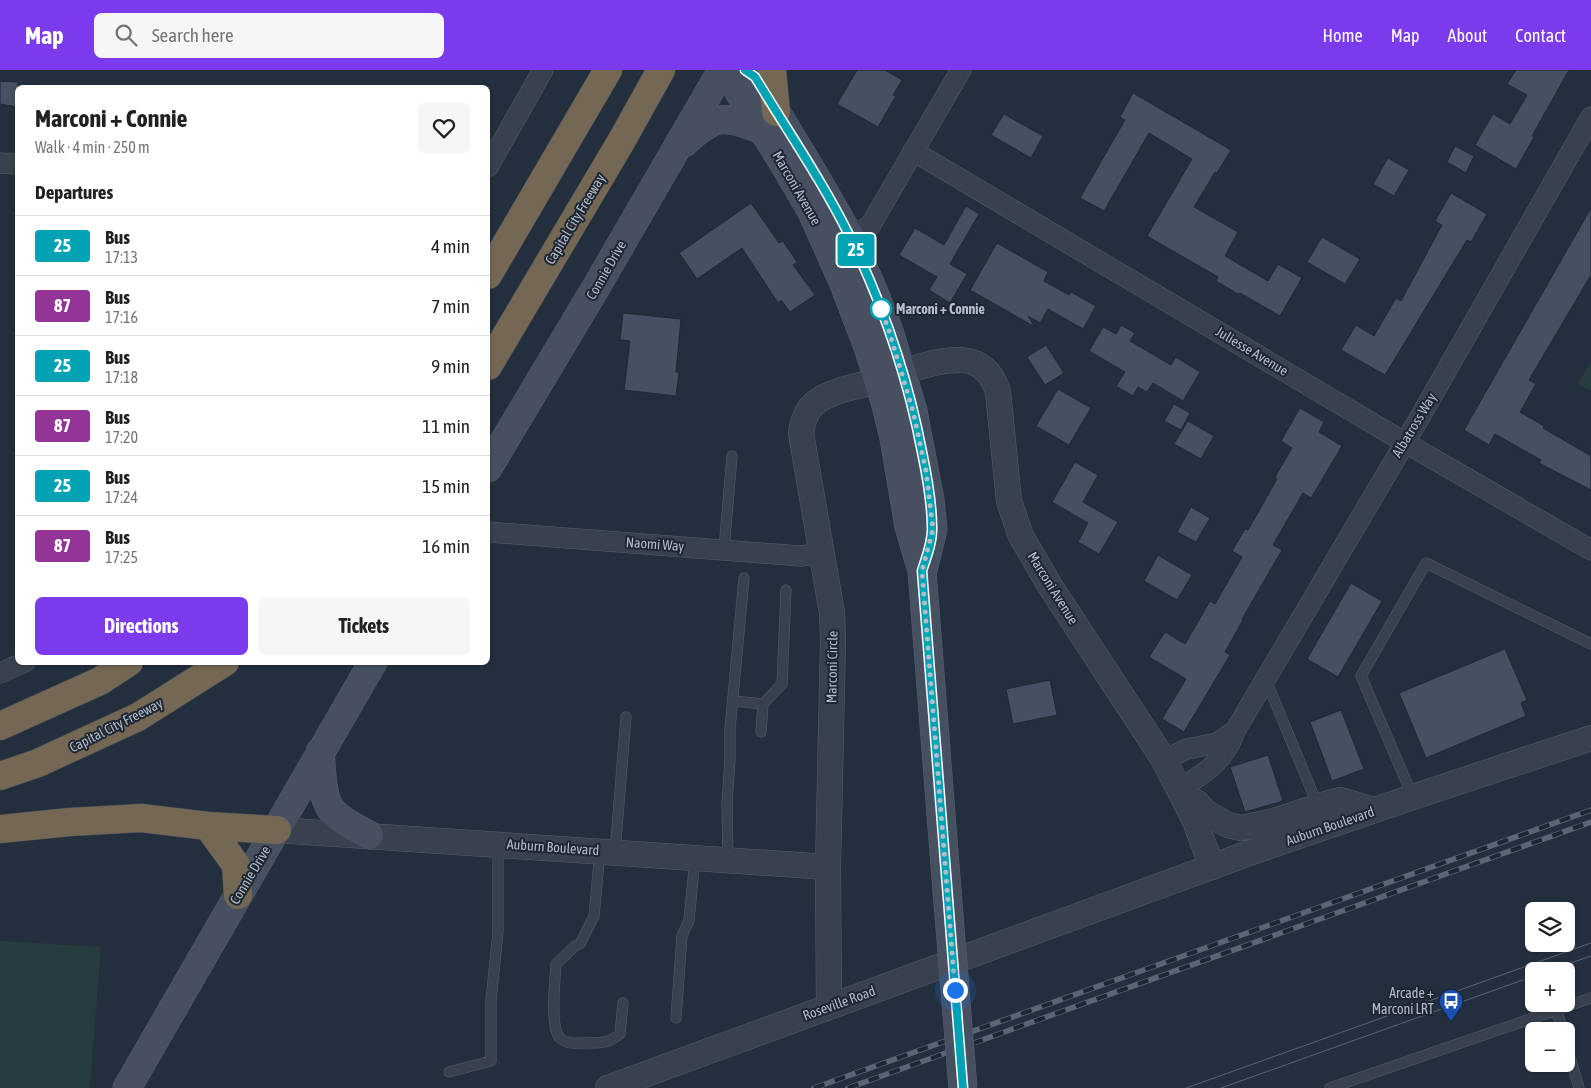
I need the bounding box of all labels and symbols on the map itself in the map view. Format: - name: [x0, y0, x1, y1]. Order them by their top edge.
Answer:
- street label: Marconi Avenue: [769, 148, 825, 228]
- street label: Capital City Freeway: [542, 171, 608, 267]
- line badge: 25: [834, 234, 878, 266]
- street label: Connie Drive: [583, 238, 629, 302]
- marker: Marconi + Connie: [870, 298, 892, 320]
- place label: Marconi + Connie: [896, 301, 985, 317]
- street label: Juliesse Avenue: [1213, 323, 1291, 379]
- street label: Albatross Way: [1389, 390, 1440, 460]
- street label: Naomi Way: [625, 534, 685, 554]
- street label: Marconi Avenue: [1024, 549, 1082, 627]
- street label: Marconi Circle: [823, 631, 841, 703]
- street label: Capital City Freeway: [67, 694, 166, 755]
- street label: Auburn Boulevard: [1284, 803, 1376, 849]
- street label: Auburn Boulevard: [506, 836, 600, 858]
- street label: Connie Drive: [226, 843, 274, 907]
- your location: [943, 978, 968, 1003]
- street label: Roseville Road: [801, 982, 877, 1024]
- place label: Arcade + Marconi LRT: [1372, 985, 1434, 1017]
- bus stop icon: Arcade + Marconi LRT: [1438, 988, 1464, 1022]

